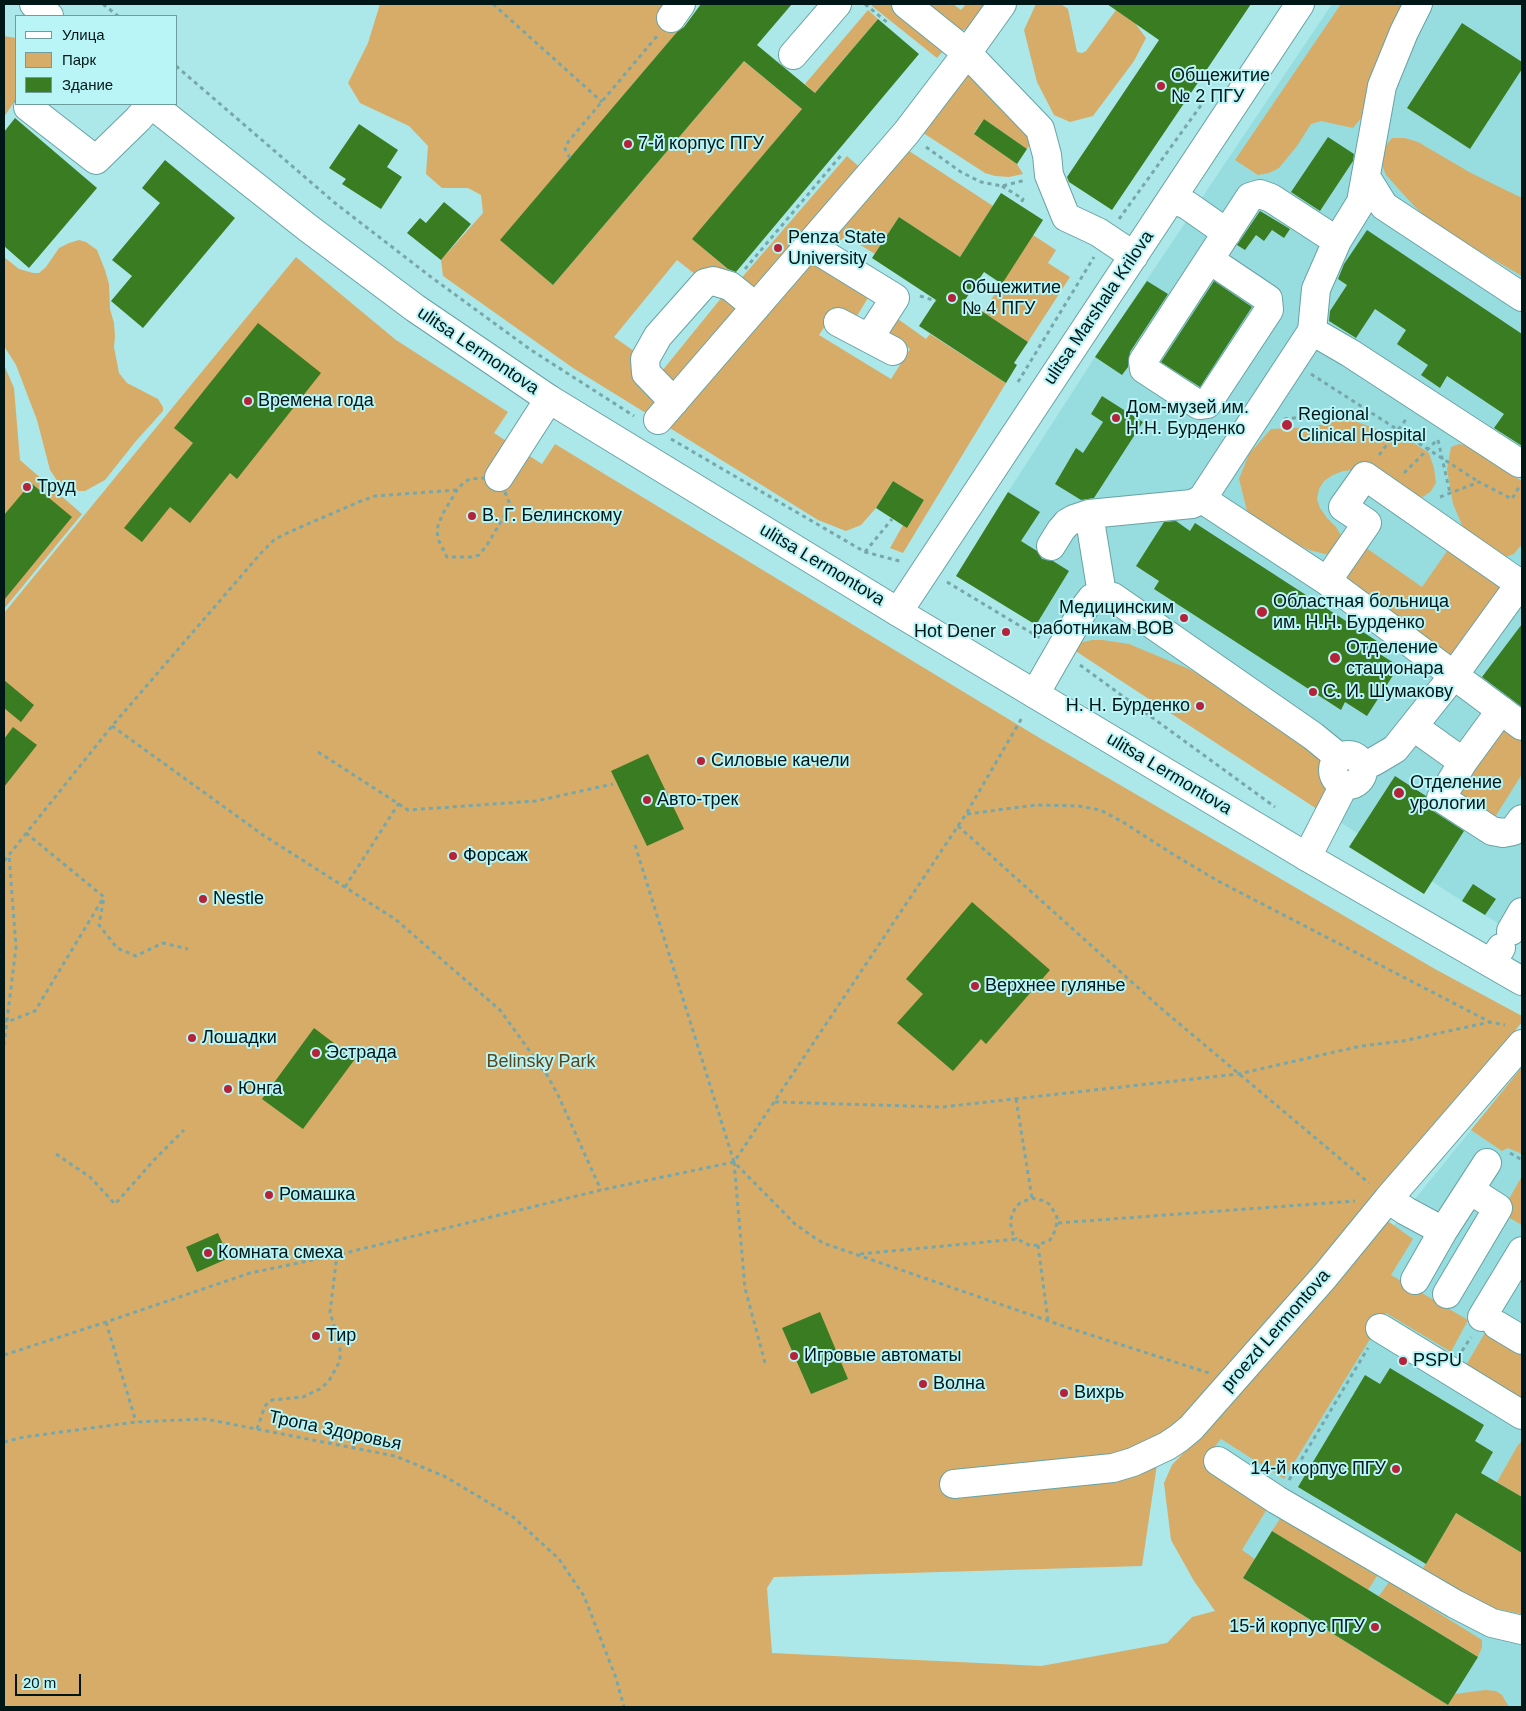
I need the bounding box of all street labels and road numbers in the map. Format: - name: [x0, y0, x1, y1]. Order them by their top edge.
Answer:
- street label: ulitsa Marshala Krilova: [1039, 227, 1159, 389]
- street label: ulitsa Lermontova: [413, 302, 543, 400]
- street label: ulitsa Lermontova: [756, 519, 888, 611]
- street label: ulitsa Lermontova: [1103, 728, 1235, 820]
- street label: proezd Lermontova: [1217, 1265, 1335, 1397]
- street label: Тропа Здоровья: [267, 1406, 403, 1456]

